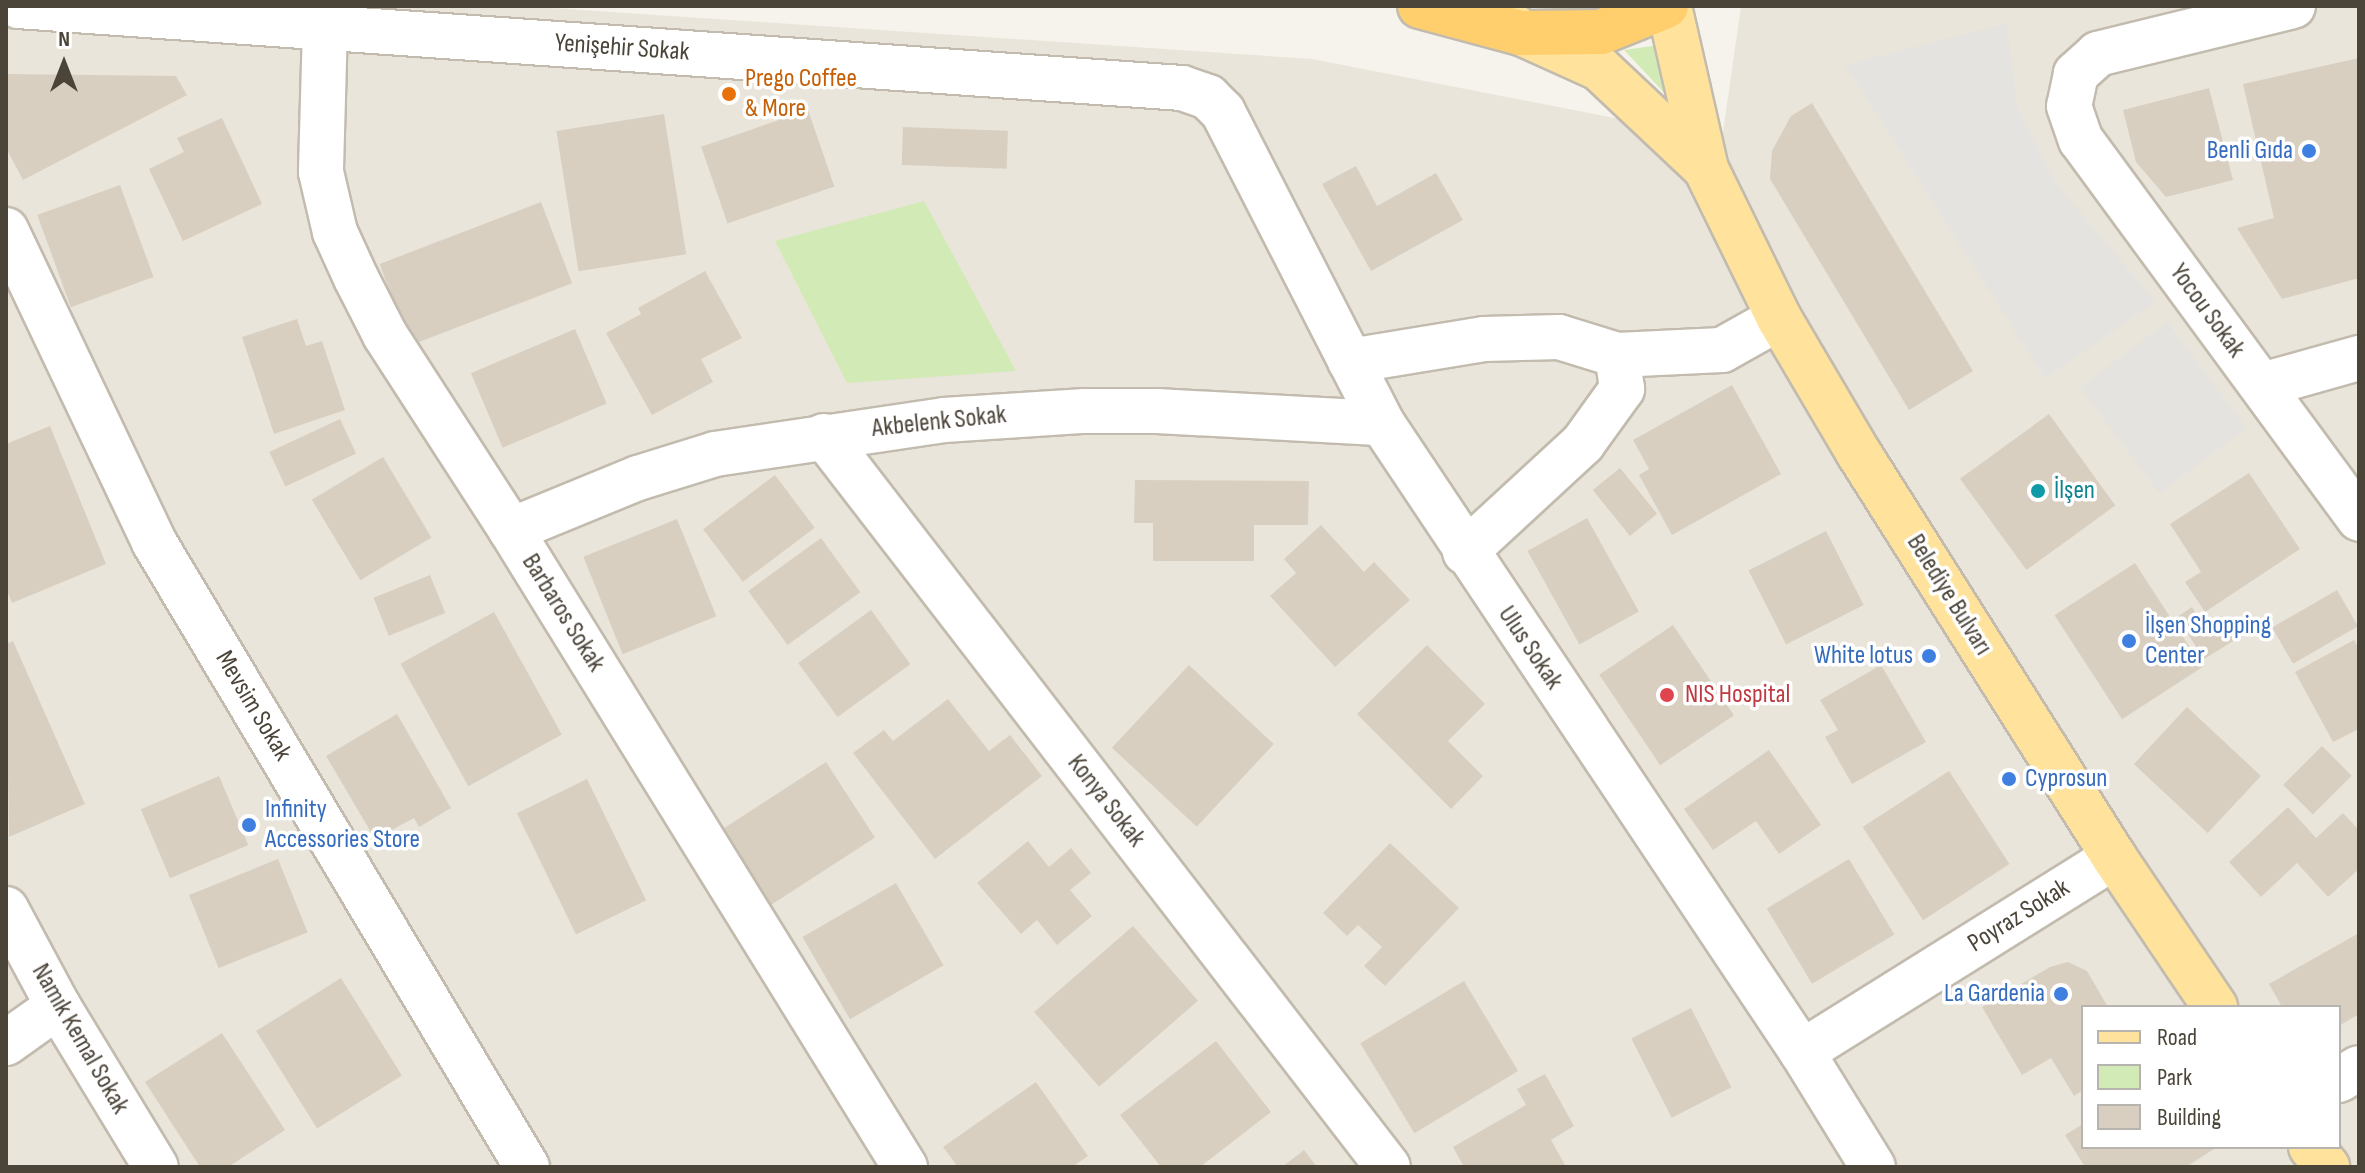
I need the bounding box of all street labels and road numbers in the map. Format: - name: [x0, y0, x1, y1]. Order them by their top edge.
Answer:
- street label: Yenişehir Sokak: [554, 28, 690, 68]
- street label: Yocou Sokak: [2163, 258, 2251, 364]
- street label: Akbelenk Sokak: [870, 399, 1008, 445]
- street label: Belediye Bulvarı: [1900, 529, 1998, 661]
- street label: Barbaros Sokak: [515, 548, 611, 678]
- street label: Ulus Sokak: [1491, 600, 1569, 696]
- street label: Mevsim Sokak: [208, 645, 298, 767]
- street label: Konya Sokak: [1060, 749, 1152, 853]
- street label: Poyraz Sokak: [1962, 873, 2076, 959]
- street label: Namık Kemal Sokak: [24, 958, 136, 1120]

